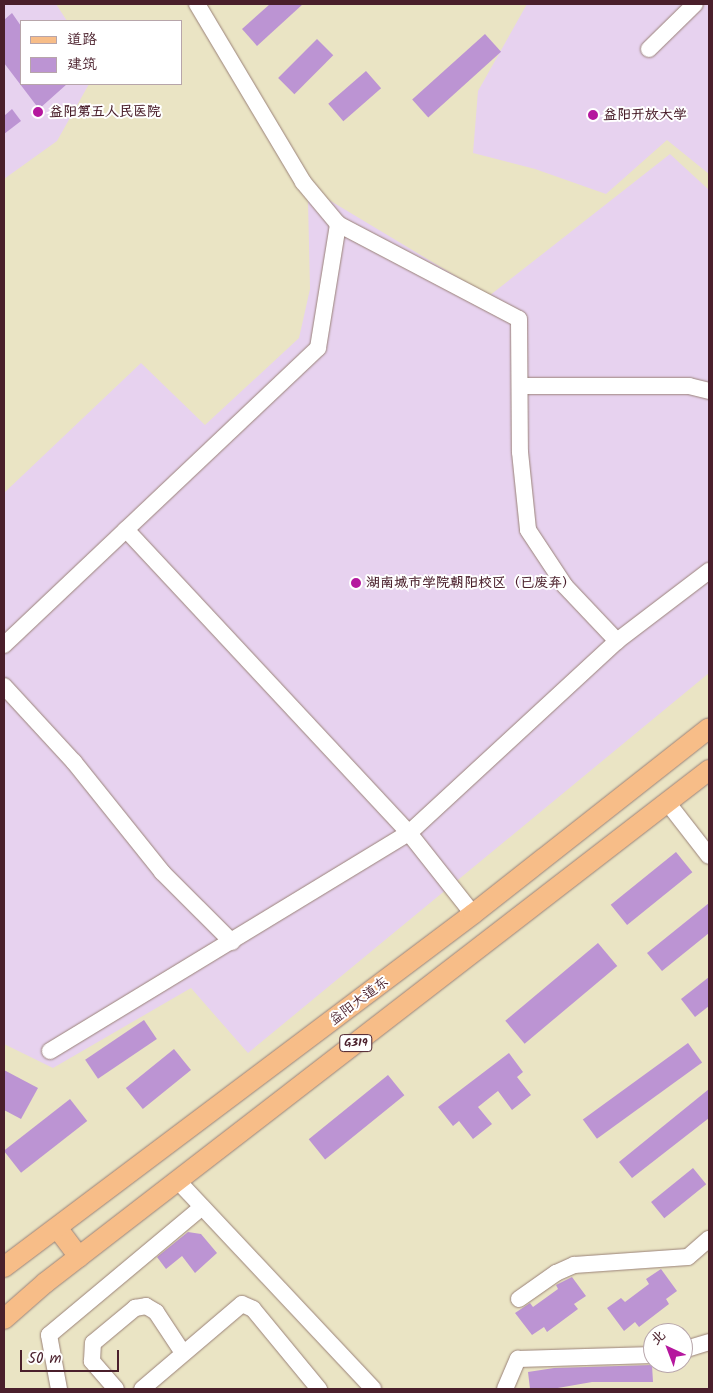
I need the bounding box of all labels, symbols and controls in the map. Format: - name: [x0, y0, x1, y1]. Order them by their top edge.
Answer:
- legend: [20, 20, 182, 85]
- text: 道路: [67, 28, 97, 52]
- text: 建筑: [67, 53, 97, 77]
- place label: 益阳第五人民医院: [49, 104, 161, 120]
- marker: 益阳第五人民医院: [31, 105, 45, 119]
- place label: 益阳开放大学: [603, 107, 687, 123]
- marker: 益阳开放大学: [587, 109, 599, 121]
- place label: 湖南城市学院朝阳校区（已废弃）: [366, 575, 576, 591]
- marker: 湖南城市学院朝阳校区（已废弃）: [350, 577, 362, 589]
- street label: 益阳大道东: [326, 973, 392, 1029]
- road number: G319: [338, 1034, 374, 1052]
- north arrow: [643, 1323, 693, 1373]
- text: 北: [646, 1325, 671, 1351]
- scale bar: [22, 1340, 121, 1372]
- text: 50 m: [28, 1347, 62, 1371]

